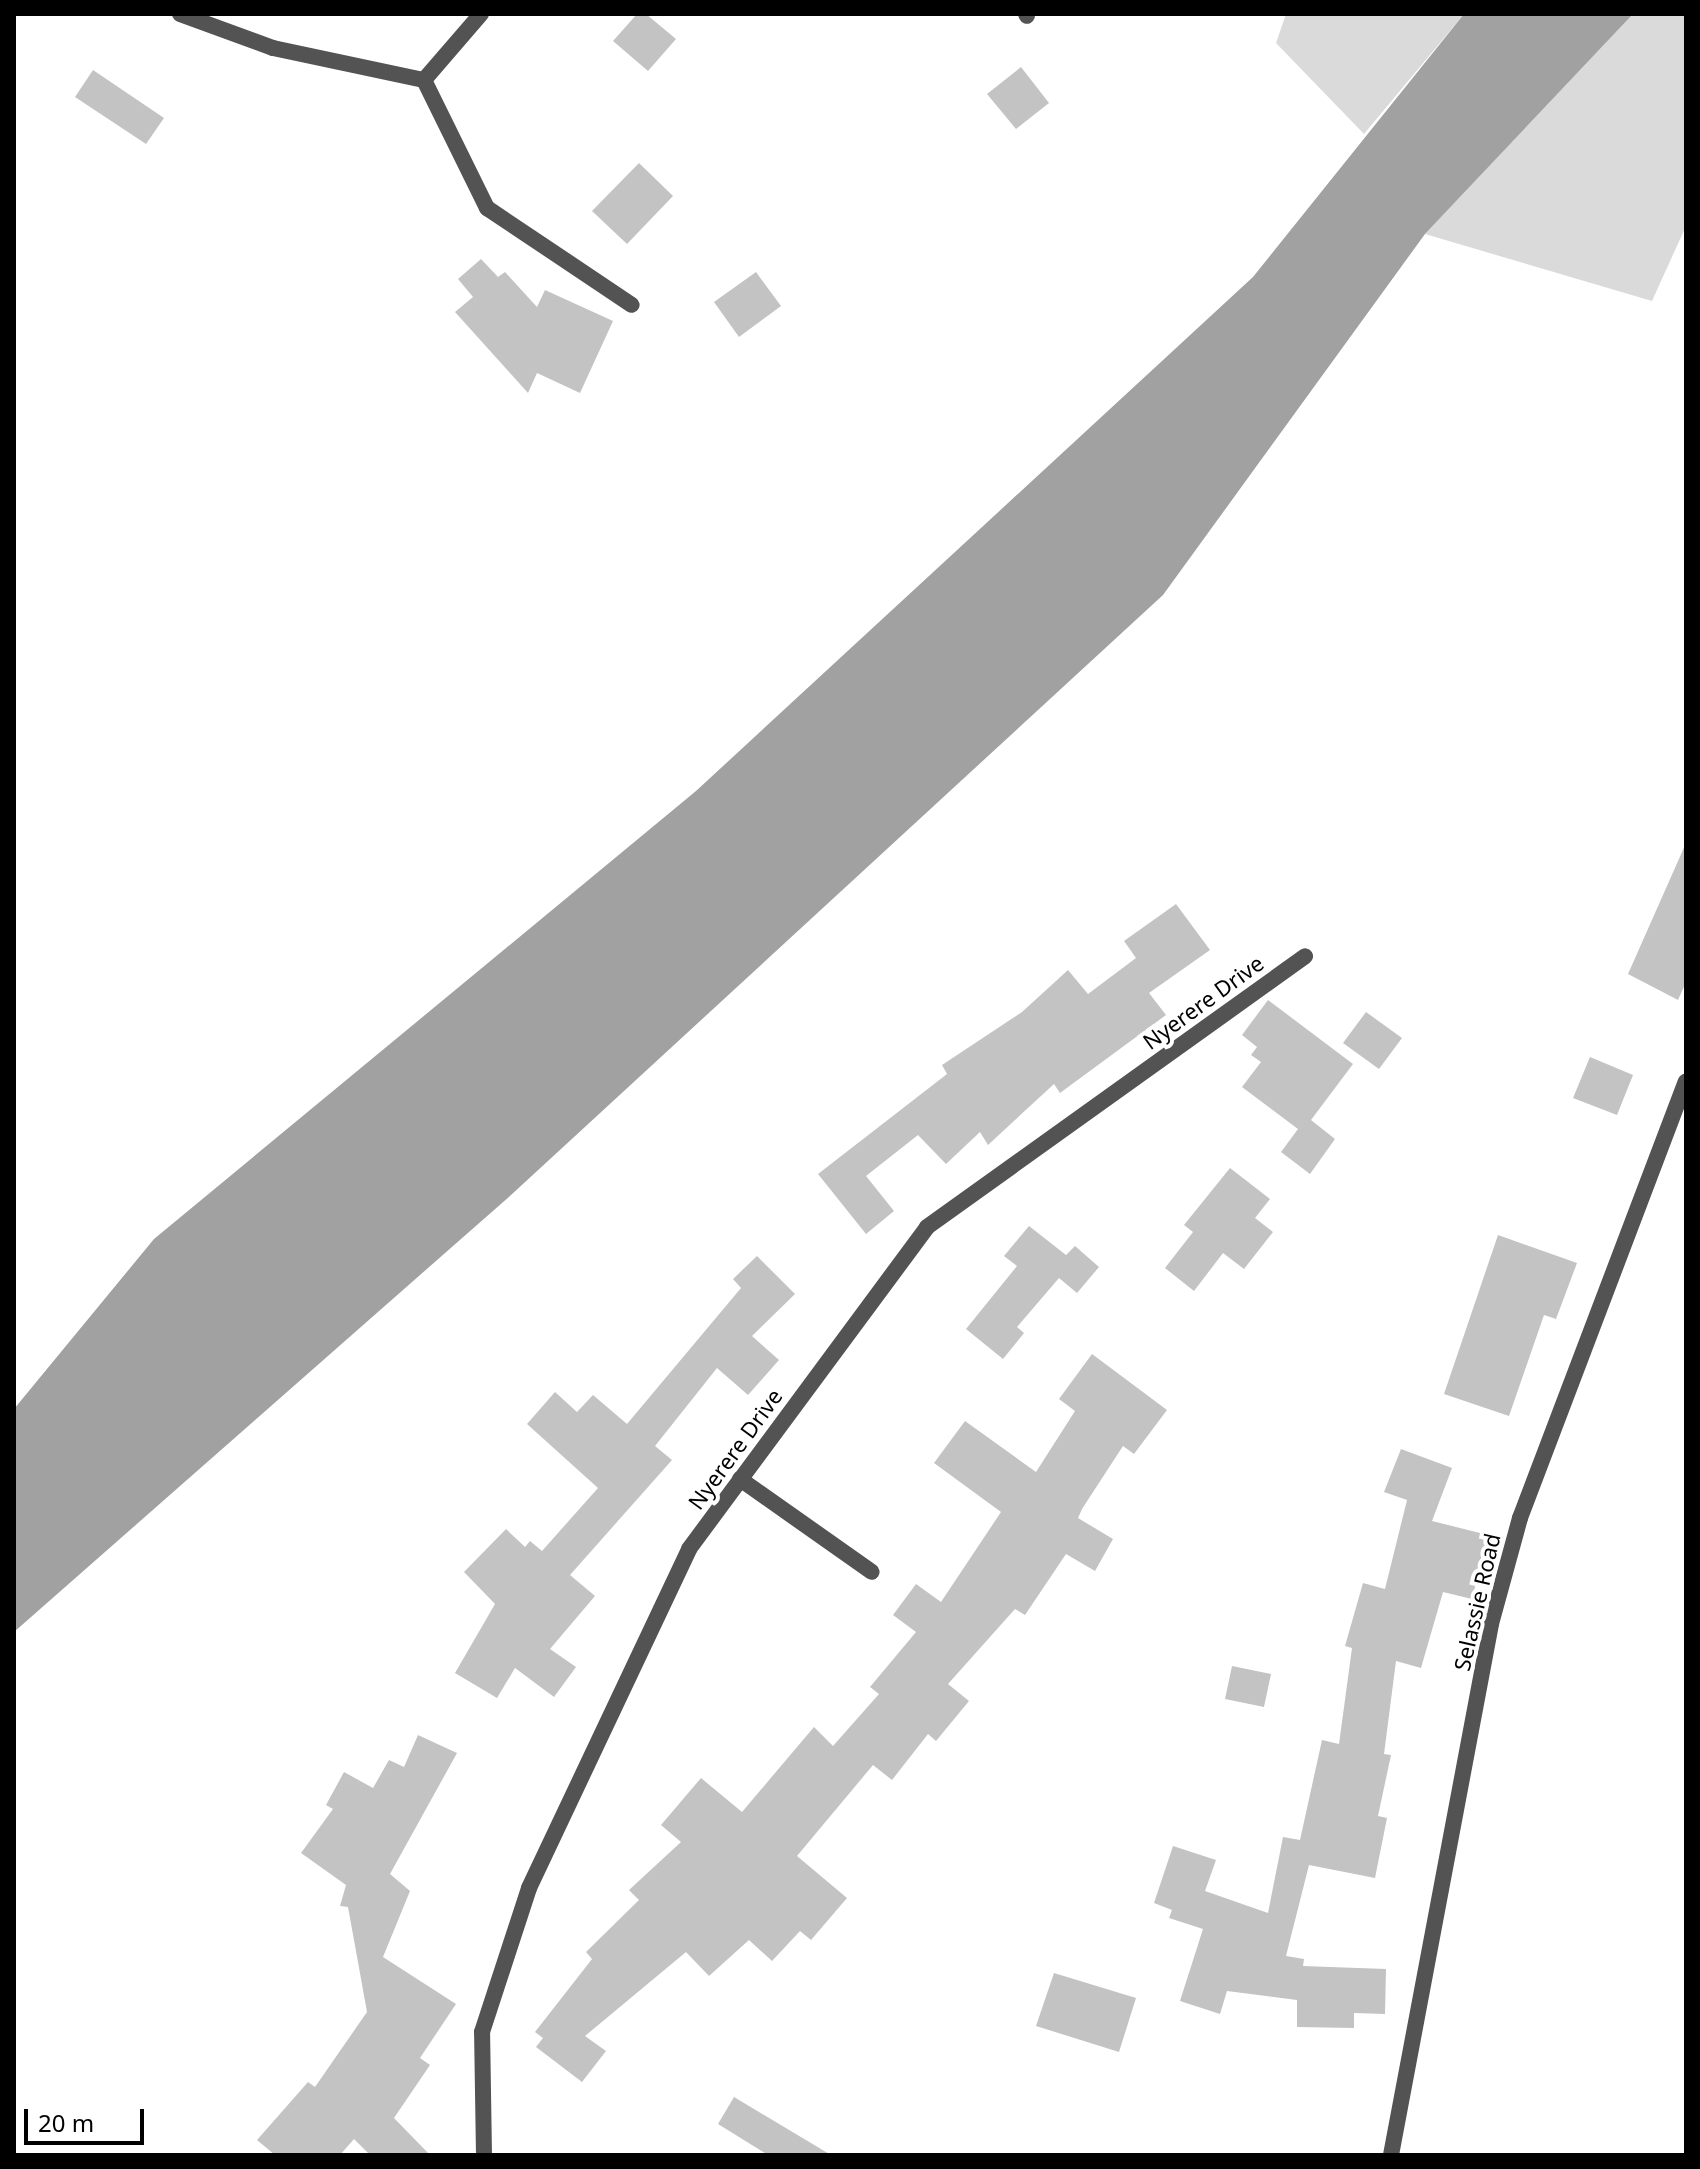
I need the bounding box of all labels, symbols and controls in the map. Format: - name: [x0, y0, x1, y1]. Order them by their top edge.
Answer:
- street label: Nyerere Drive: [1138, 949, 1268, 1055]
- street label: Nyerere Drive: [682, 1384, 788, 1514]
- street label: Selassie Road: [1448, 1531, 1506, 1673]
- scale bar: [28, 2093, 148, 2143]
- text: 20 m: [38, 2106, 94, 2139]

